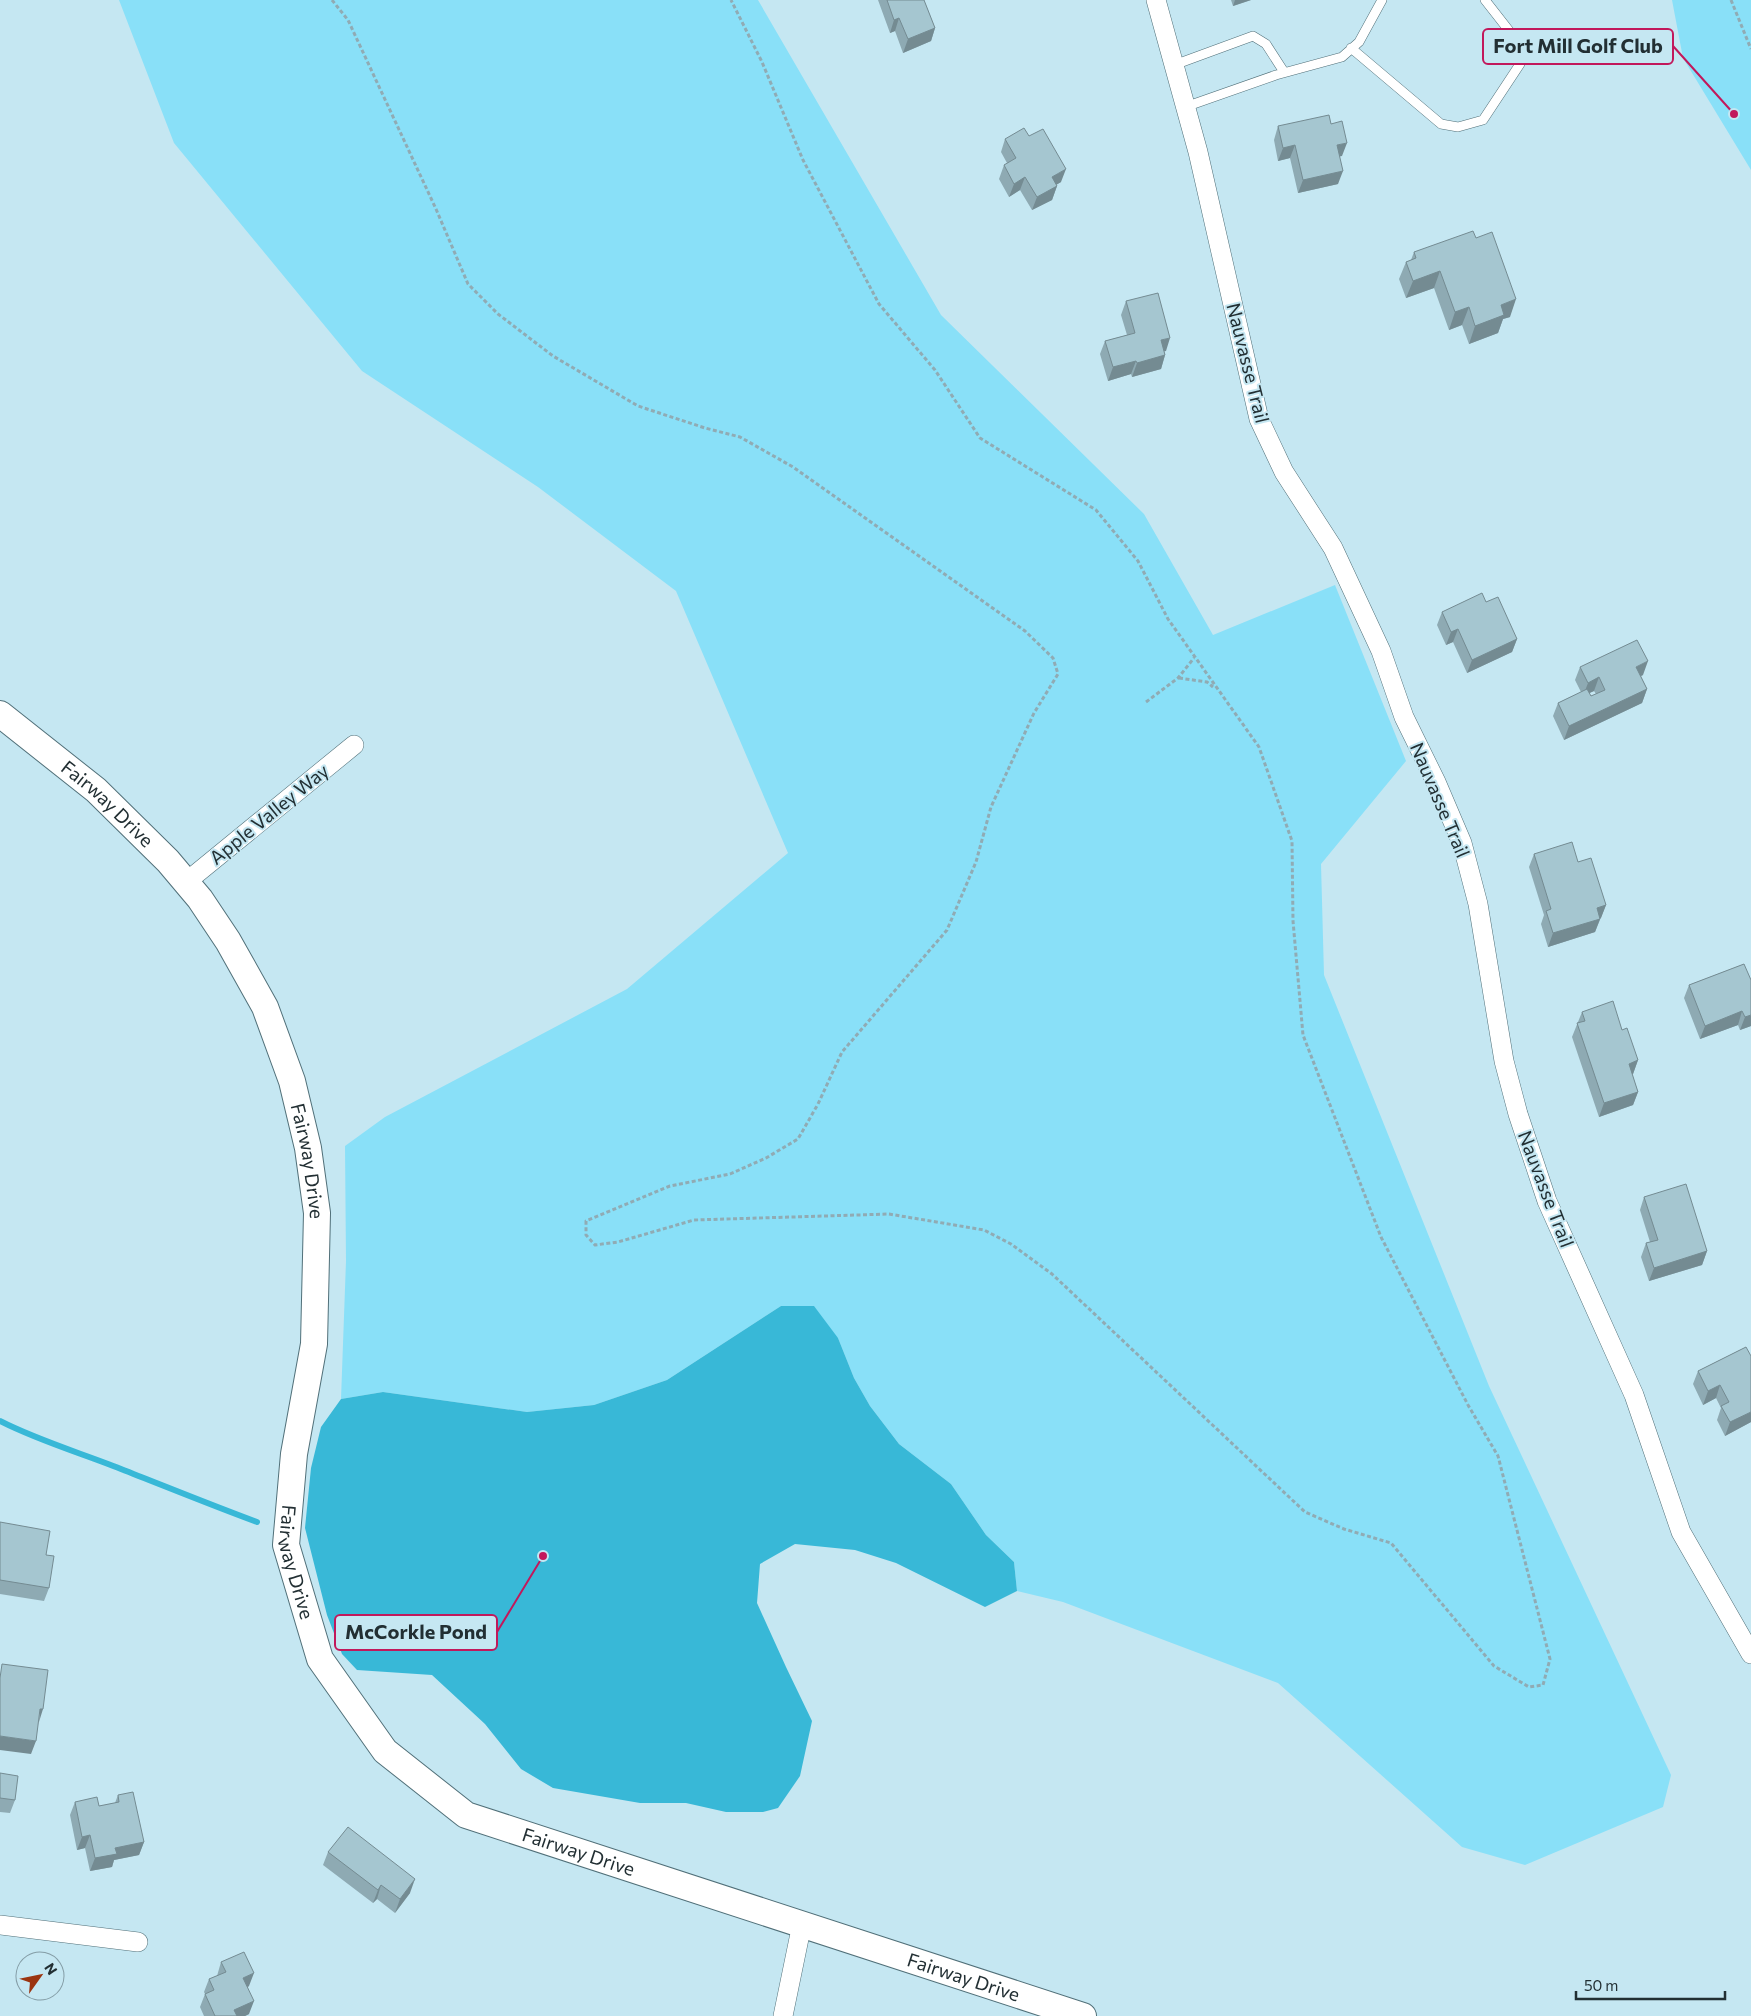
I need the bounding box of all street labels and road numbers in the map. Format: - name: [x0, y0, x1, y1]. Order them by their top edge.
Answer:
- street label: Nauvasse Trail: [1222, 300, 1275, 425]
- street label: Nauvasse Trail: [1406, 739, 1475, 861]
- street label: Fairway Drive: [57, 755, 159, 851]
- street label: Apple Valley Way: [204, 758, 333, 869]
- street label: Fairway Drive: [287, 1101, 329, 1219]
- street label: Nauvasse Trail: [1514, 1127, 1579, 1250]
- street label: Fairway Drive: [273, 1504, 319, 1622]
- street label: Fairway Drive: [519, 1822, 638, 1880]
- street label: Fairway Drive: [904, 1948, 1023, 2006]

